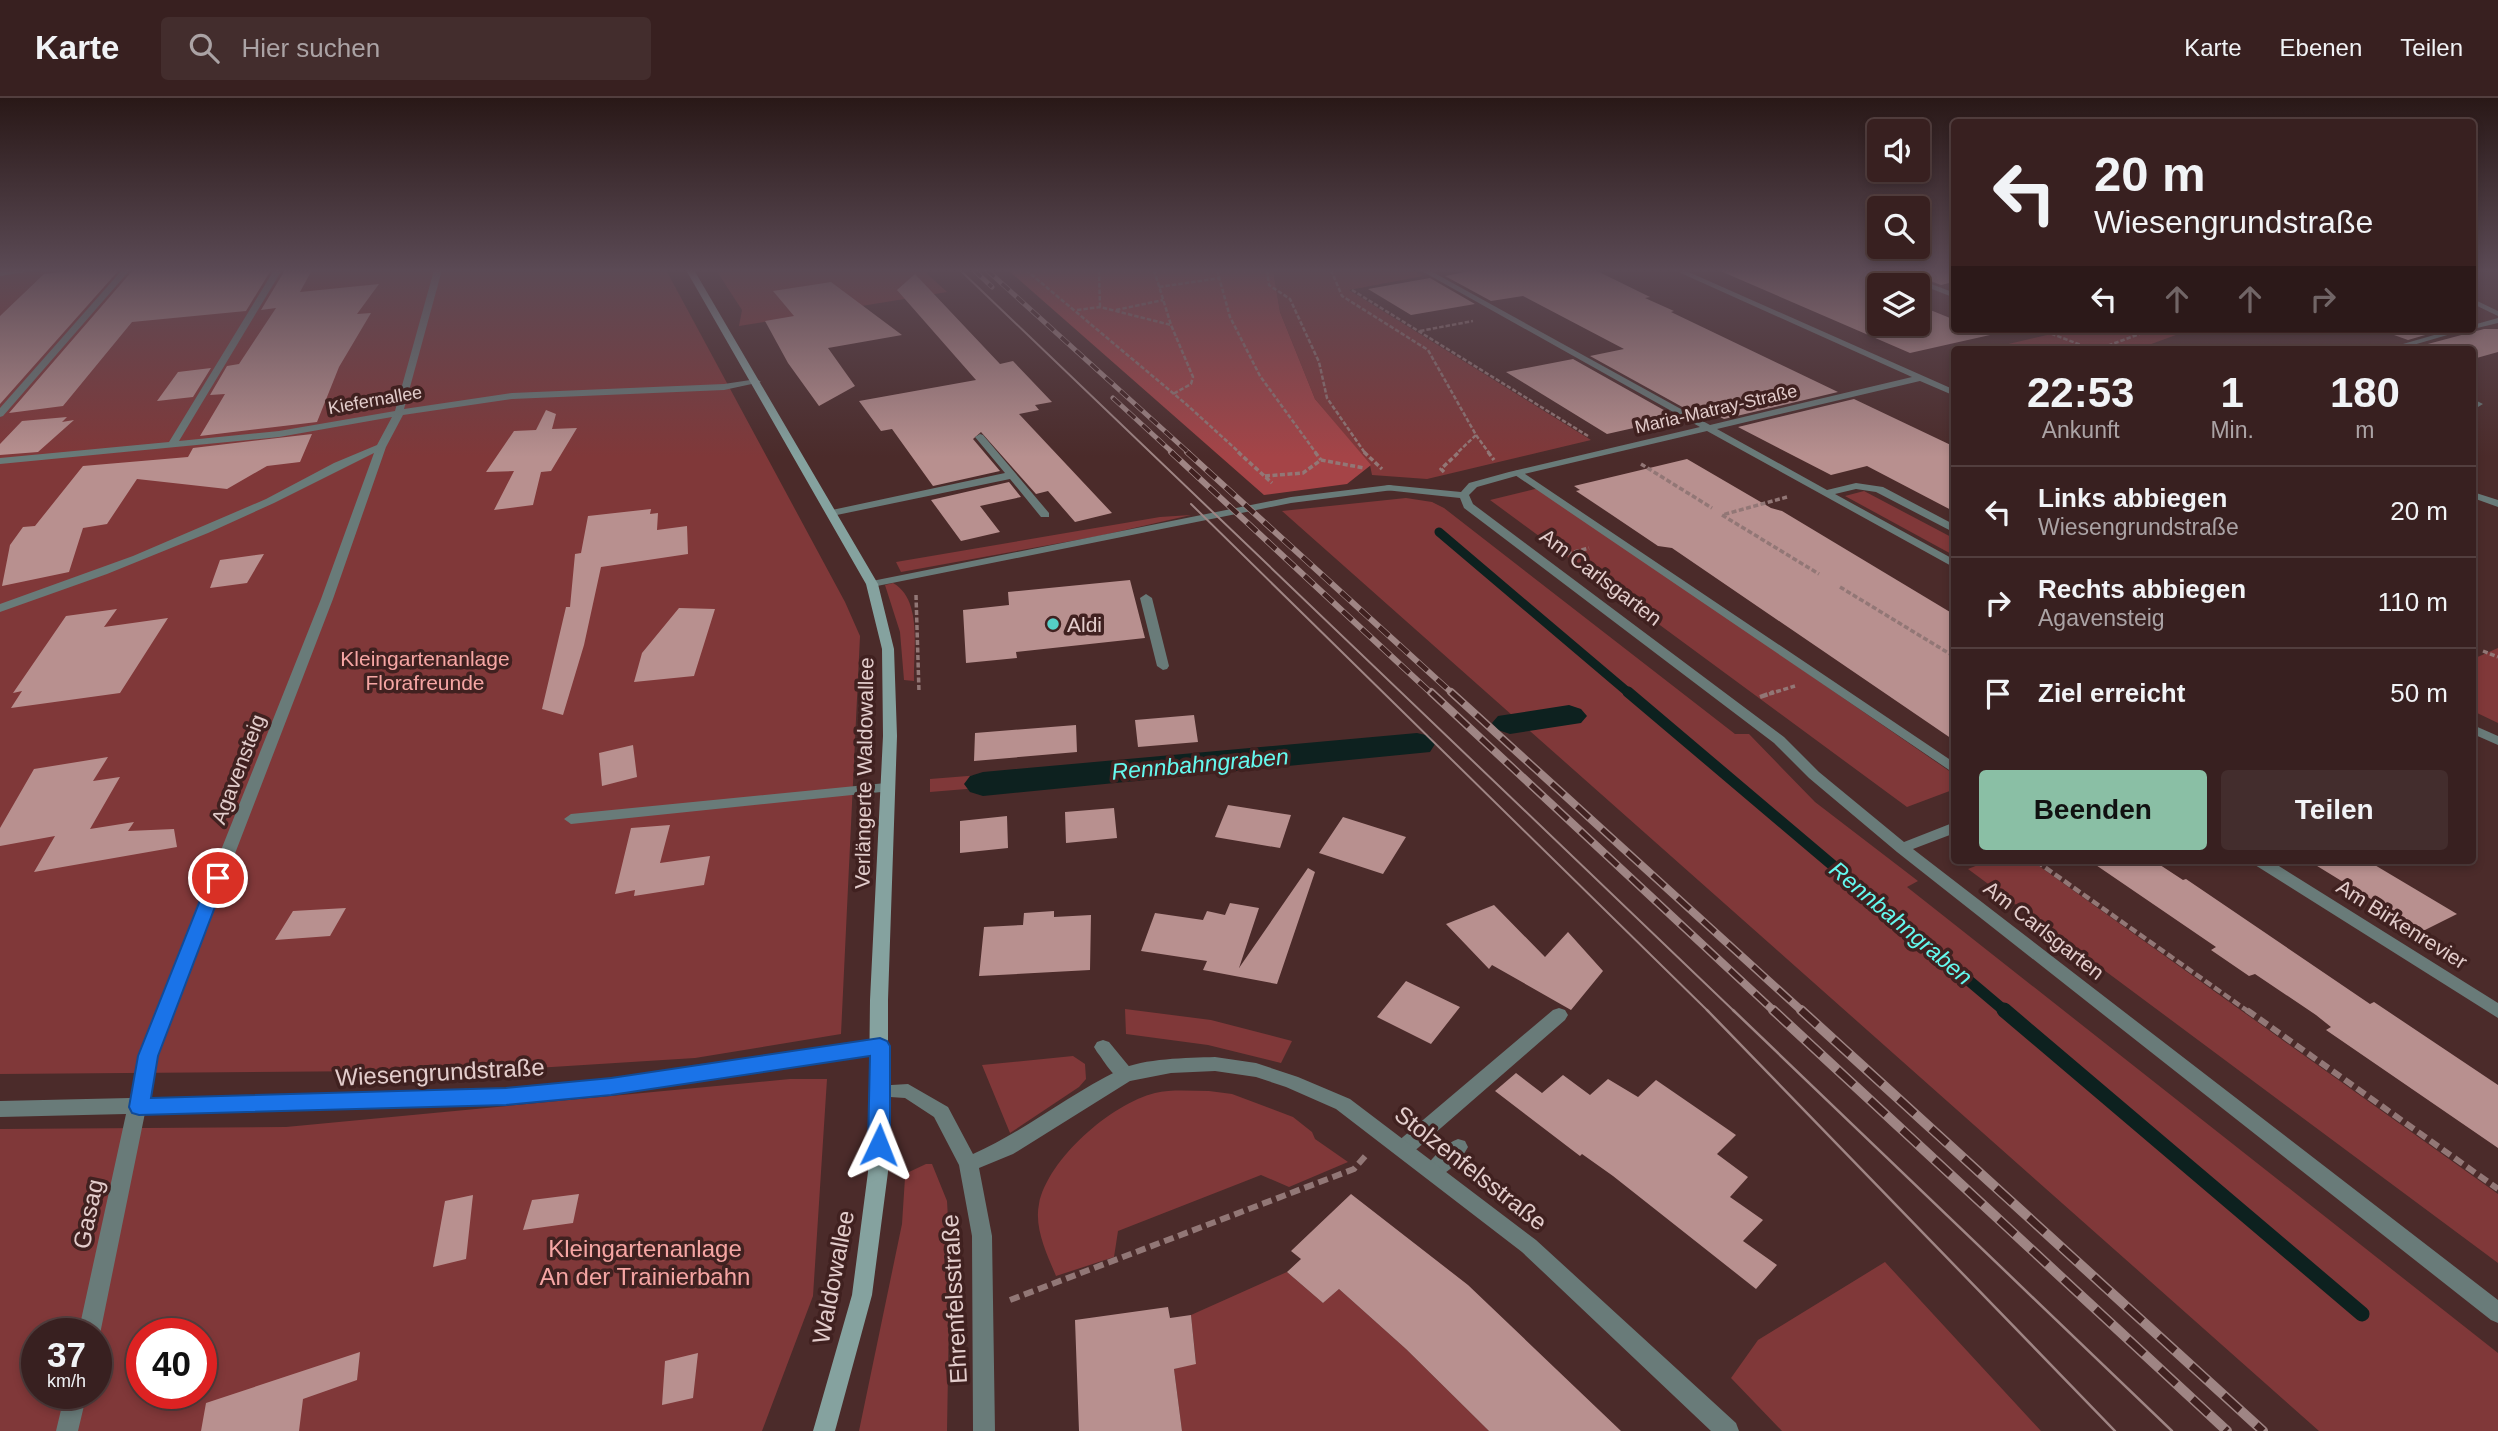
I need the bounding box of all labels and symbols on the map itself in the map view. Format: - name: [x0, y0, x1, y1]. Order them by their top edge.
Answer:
- street label: Maria-Matray-Straße: [1633, 381, 1799, 437]
- street label: Kiefernallee: [326, 382, 424, 418]
- street label: Am Carlsgarten: [1536, 524, 1666, 630]
- place label: Aldi: [1067, 613, 1102, 636]
- marker: Aldi: [1045, 616, 1061, 632]
- park label: Kleingartenanlage Florafreunde: [340, 647, 510, 694]
- street label: Verlängerte Waldowallee: [850, 657, 878, 889]
- street label: Agavensteig: [207, 711, 269, 827]
- water label: Rennbahngraben: [1110, 743, 1290, 785]
- pin: [188, 848, 248, 908]
- water label: Rennbahngraben: [1825, 856, 1977, 990]
- street label: Am Birkenrevier: [2333, 875, 2471, 973]
- street label: Am Carlsgarten: [1979, 876, 2109, 984]
- street label: Wiesengrundstraße: [335, 1053, 545, 1091]
- street label: Stolzenfelsstraße: [1390, 1100, 1552, 1236]
- position arrow: [842, 1108, 916, 1182]
- street label: Gasag: [67, 1177, 109, 1251]
- street label: Waldowallee: [807, 1208, 859, 1346]
- street label: Ehrenfelsstraße: [936, 1214, 972, 1384]
- park label: Kleingartenanlage An der Trainierbahn: [540, 1235, 750, 1290]
- speed limit sign: 40: [126, 1318, 217, 1409]

